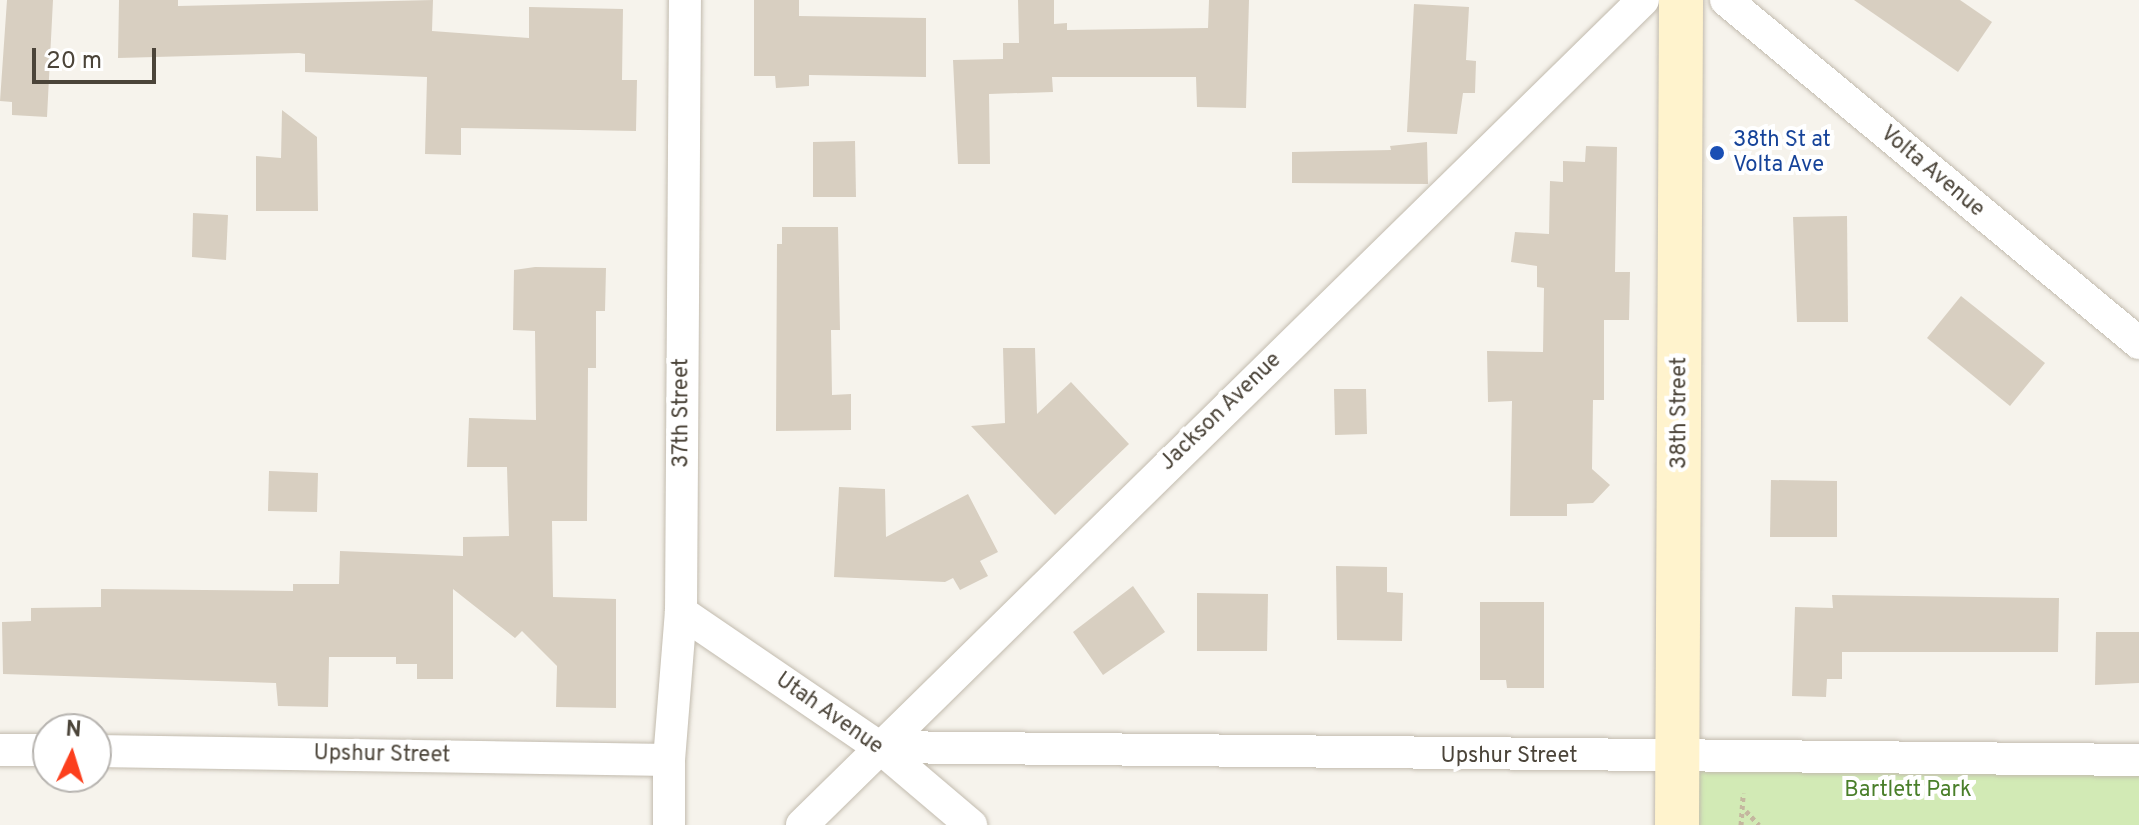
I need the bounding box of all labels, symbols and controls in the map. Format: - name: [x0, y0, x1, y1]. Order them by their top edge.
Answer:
- scale bar: [36, 32, 160, 82]
- text: 20 m: [46, 47, 102, 77]
- street label: Volta Avenue: [1874, 121, 1990, 223]
- place label: 38th St at Volta Ave: [1733, 127, 1831, 178]
- marker: 38th St at Volta Ave: [1708, 144, 1726, 162]
- street label: Jackson Avenue: [1154, 347, 1288, 477]
- street label: 38th Street: [1667, 357, 1693, 469]
- street label: 37th Street: [669, 358, 695, 468]
- street label: Utah Avenue: [770, 667, 888, 761]
- north arrow: [32, 713, 112, 793]
- text: N: [65, 717, 82, 745]
- street label: Upshur Street: [313, 741, 451, 769]
- street label: Upshur Street: [1441, 744, 1577, 770]
- park label: Bartlett Park: [1844, 778, 1972, 804]

